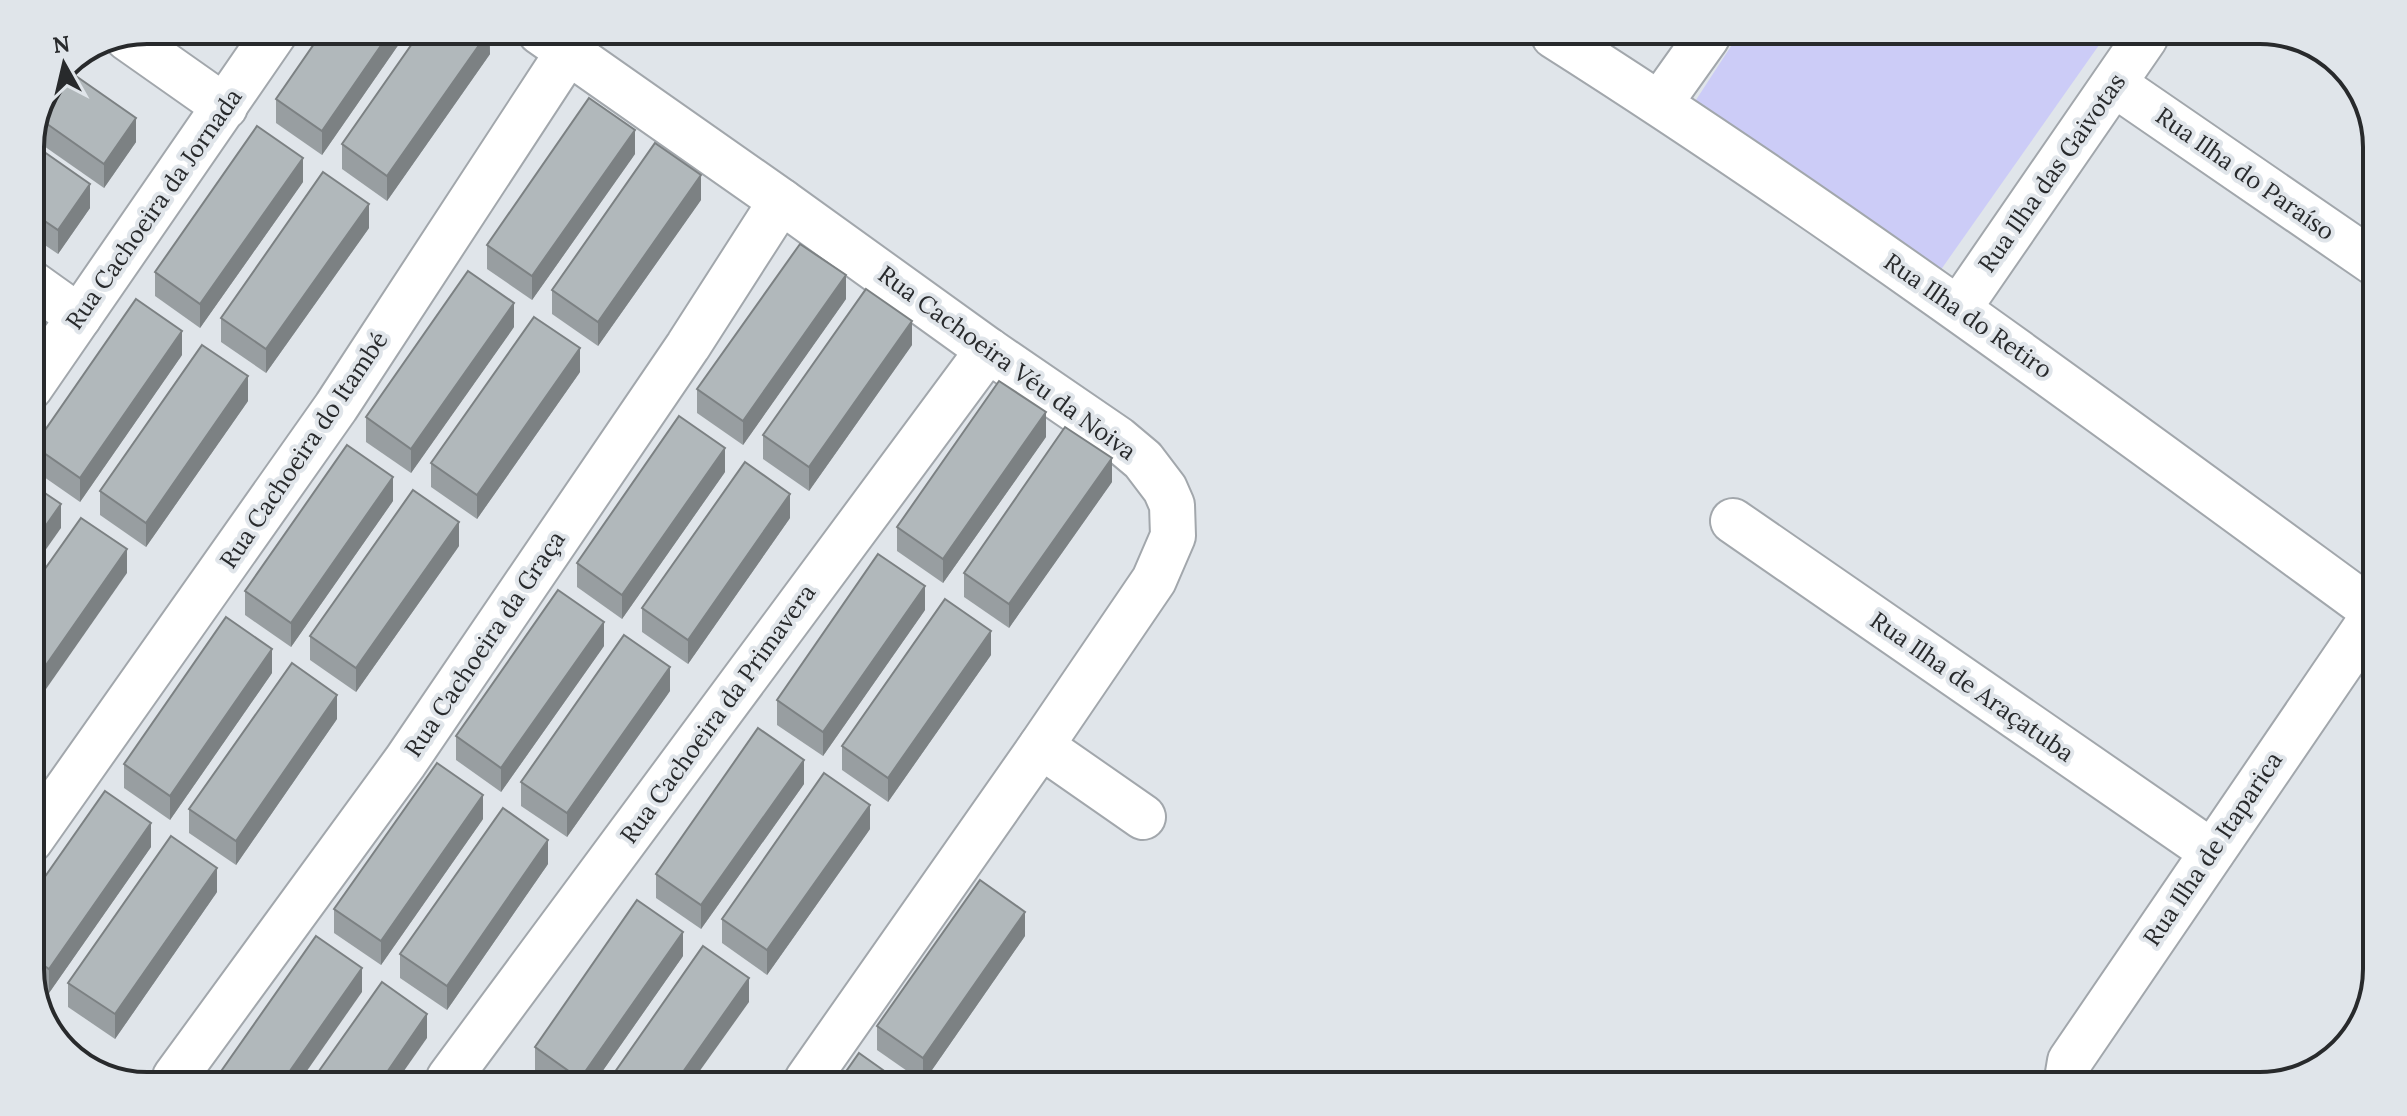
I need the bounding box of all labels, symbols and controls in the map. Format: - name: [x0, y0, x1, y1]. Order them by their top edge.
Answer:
- north arrow: [24, 24, 104, 104]
- text: N: [51, 29, 72, 59]
- street label: Rua Ilha das Gaivotas: [1971, 67, 2132, 278]
- street label: Rua Cachoeira da Jornada: [59, 82, 249, 335]
- street label: Rua Ilha do Paraíso: [2150, 100, 2341, 247]
- street label: Rua Ilha do Retiro: [1878, 246, 2058, 385]
- street label: Rua Cachoeira Véu da Noiva: [872, 258, 1142, 467]
- street label: Rua Cachoeira do Itambé: [213, 325, 395, 574]
- street label: Rua Cachoeira da Graça: [397, 525, 572, 763]
- street label: Rua Cachoeira da Primavera: [613, 578, 822, 849]
- street label: Rua Ilha de Araçatuba: [1864, 605, 2080, 769]
- street label: Rua Ilha de Itaparica: [2136, 746, 2289, 952]

